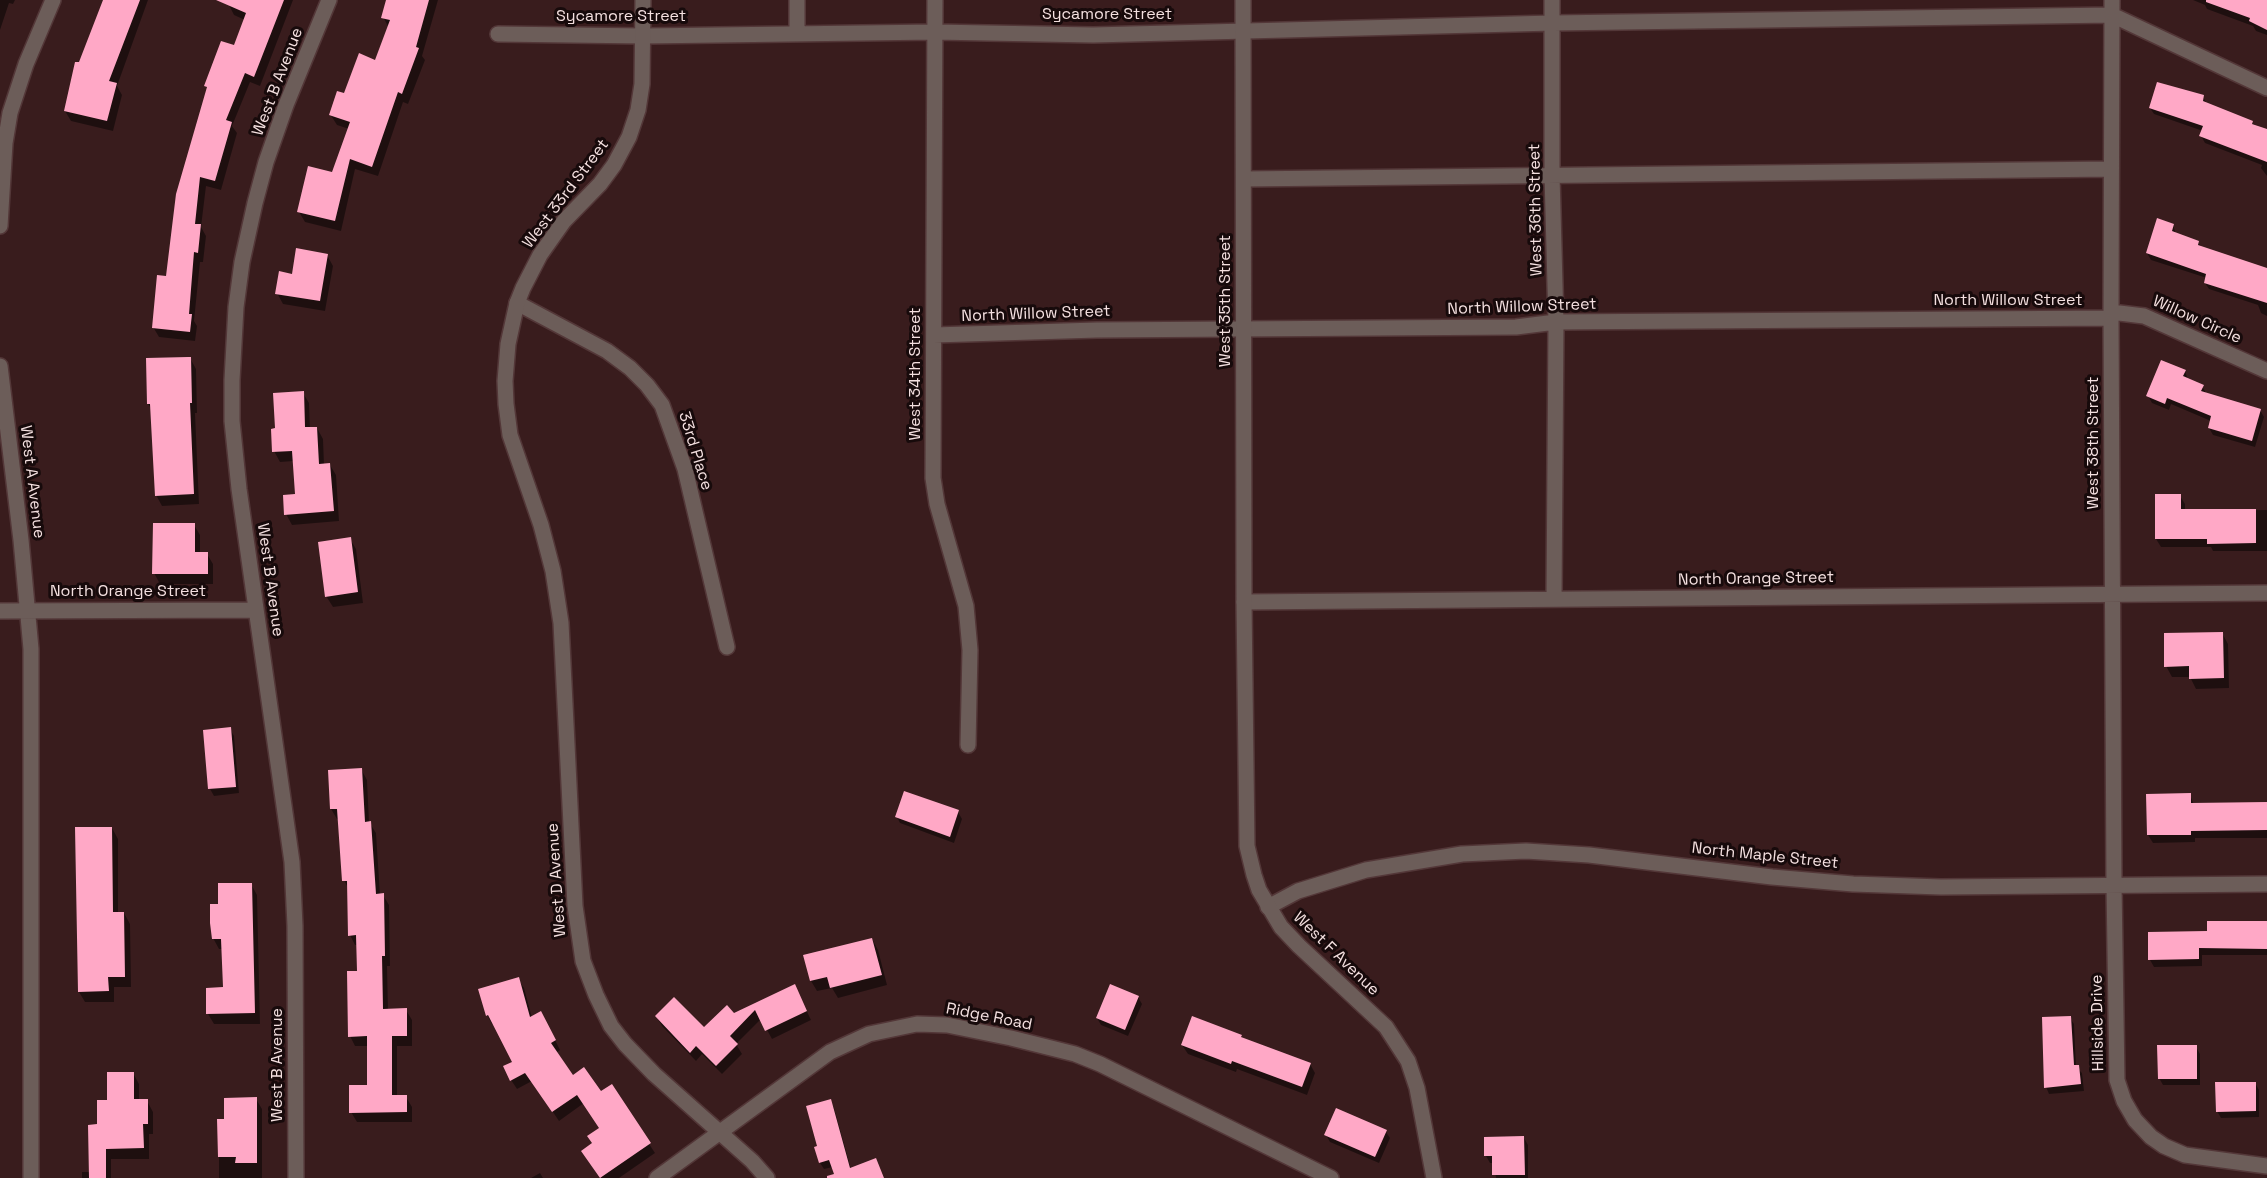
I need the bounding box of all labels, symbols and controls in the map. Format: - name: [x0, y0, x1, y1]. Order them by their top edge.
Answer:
- street label: Sycamore Street: [1042, 5, 1172, 25]
- street label: Sycamore Street: [556, 7, 686, 27]
- street label: West B Avenue: [249, 25, 307, 139]
- street label: West 33rd Street: [519, 136, 613, 252]
- street label: West 36th Street: [1525, 144, 1547, 276]
- street label: West 35th Street: [1216, 235, 1236, 367]
- street label: North Willow Street: [1933, 291, 2083, 311]
- street label: Willow Circle: [2150, 292, 2244, 348]
- street label: North Willow Street: [1447, 295, 1597, 319]
- street label: North Willow Street: [961, 302, 1111, 326]
- street label: West 34th Street: [906, 308, 926, 440]
- street label: West 38th Street: [2084, 377, 2104, 509]
- street label: 33rd Place: [674, 409, 716, 493]
- street label: West A Avenue: [16, 424, 48, 540]
- street label: West B Avenue: [253, 522, 287, 638]
- street label: North Orange Street: [1678, 568, 1834, 590]
- street label: North Orange Street: [50, 582, 206, 602]
- street label: West D Avenue: [543, 822, 571, 938]
- street label: North Maple Street: [1691, 839, 1839, 873]
- street label: West F Avenue: [1289, 908, 1383, 1000]
- street label: Hillside Drive: [2088, 974, 2108, 1072]
- street label: Ridge Road: [944, 999, 1034, 1035]
- street label: West B Avenue: [268, 1008, 288, 1122]

